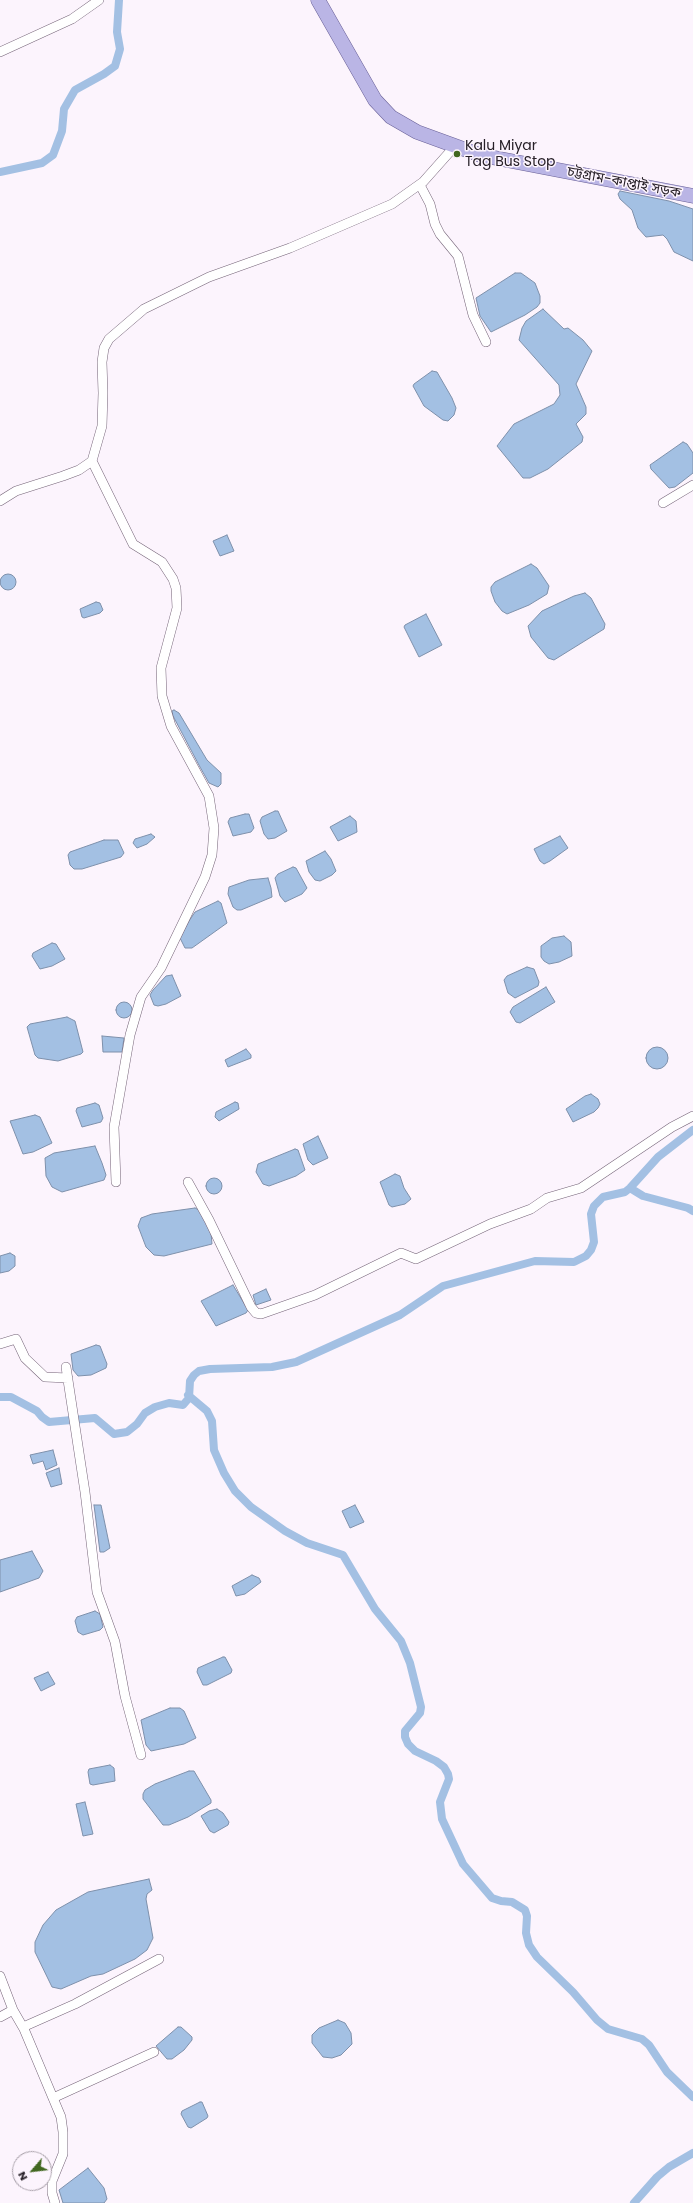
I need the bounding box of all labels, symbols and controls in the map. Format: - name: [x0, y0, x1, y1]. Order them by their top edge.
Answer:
- place label: Kalu Miyar Tag Bus Stop: [465, 138, 556, 170]
- marker: Kalu Miyar Tag Bus Stop: [452, 149, 462, 159]
- street label: চট্টগ্রাম-কাপ্তাই সড়ক: [566, 164, 682, 202]
- north arrow: [12, 2151, 52, 2191]
- text: N: [13, 2169, 31, 2184]

